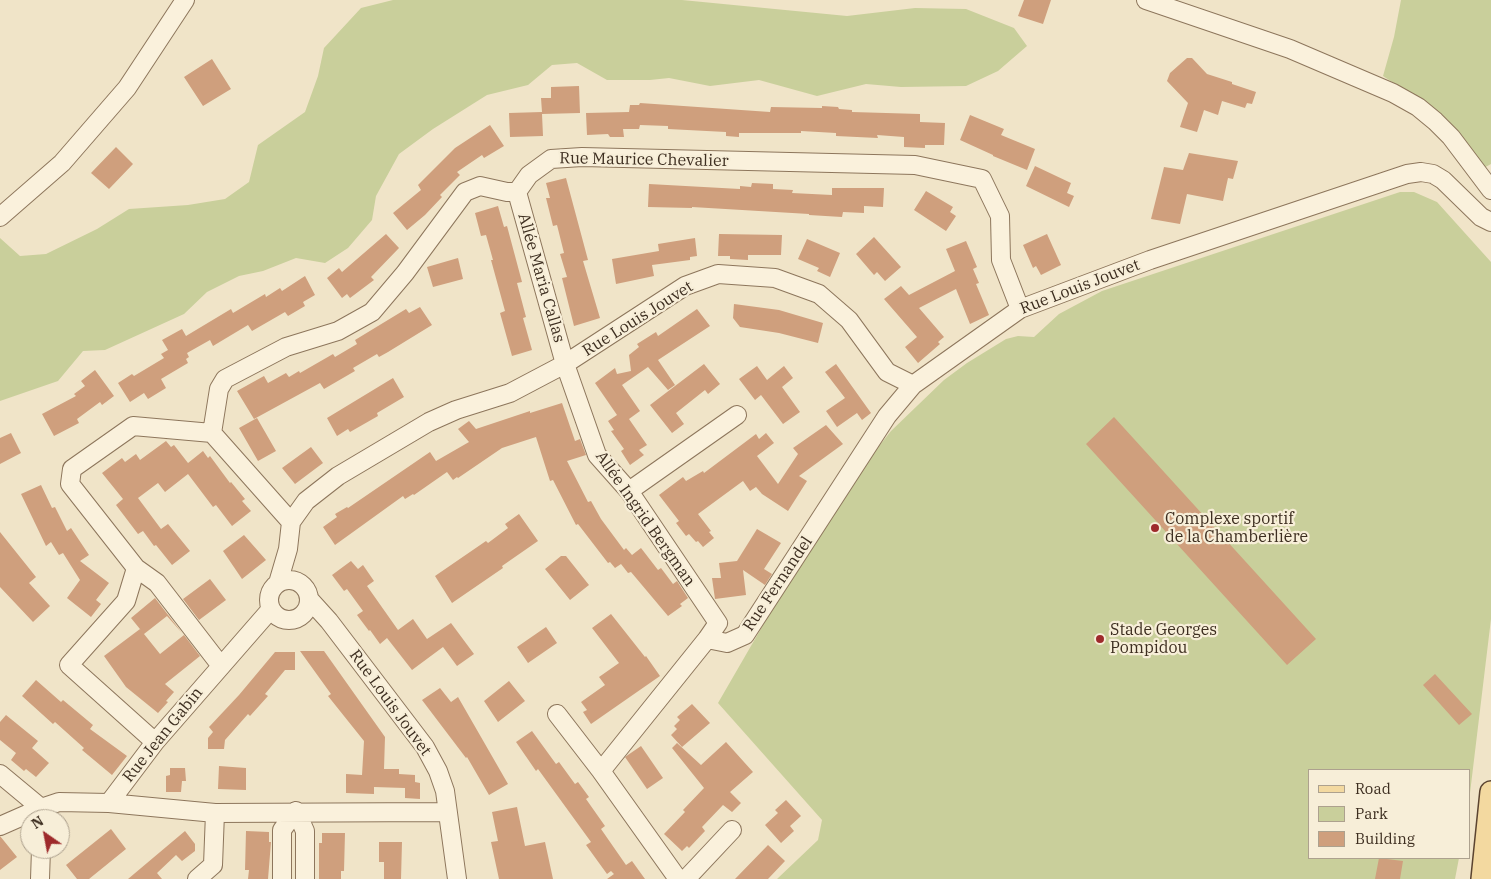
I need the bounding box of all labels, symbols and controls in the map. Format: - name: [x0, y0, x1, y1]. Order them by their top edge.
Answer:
- street label: Rue Maurice Chevalier: [559, 149, 729, 171]
- street label: Allée Maria Callas: [513, 211, 569, 345]
- street label: Rue Louis Jouvet: [1017, 255, 1143, 319]
- street label: Rue Louis Jouvet: [579, 277, 697, 361]
- street label: Allée Ingrid Bergman: [591, 448, 699, 590]
- place label: Complexe sportif de la Chamberlière: [1165, 509, 1308, 547]
- marker: Complexe sportif de la Chamberlière: [1149, 522, 1161, 534]
- street label: Rue Fernandel: [739, 533, 817, 635]
- place label: Stade Georges Pompidou: [1110, 620, 1217, 658]
- marker: Stade Georges Pompidou: [1094, 633, 1106, 645]
- street label: Rue Louis Jouvet: [345, 646, 435, 760]
- street label: Rue Jean Gabin: [119, 684, 207, 786]
- legend: [1308, 769, 1471, 859]
- text: Road: [1355, 779, 1391, 798]
- text: Park: [1355, 804, 1388, 823]
- north arrow: [20, 809, 70, 859]
- text: N: [28, 812, 47, 833]
- text: Building: [1355, 829, 1415, 848]

